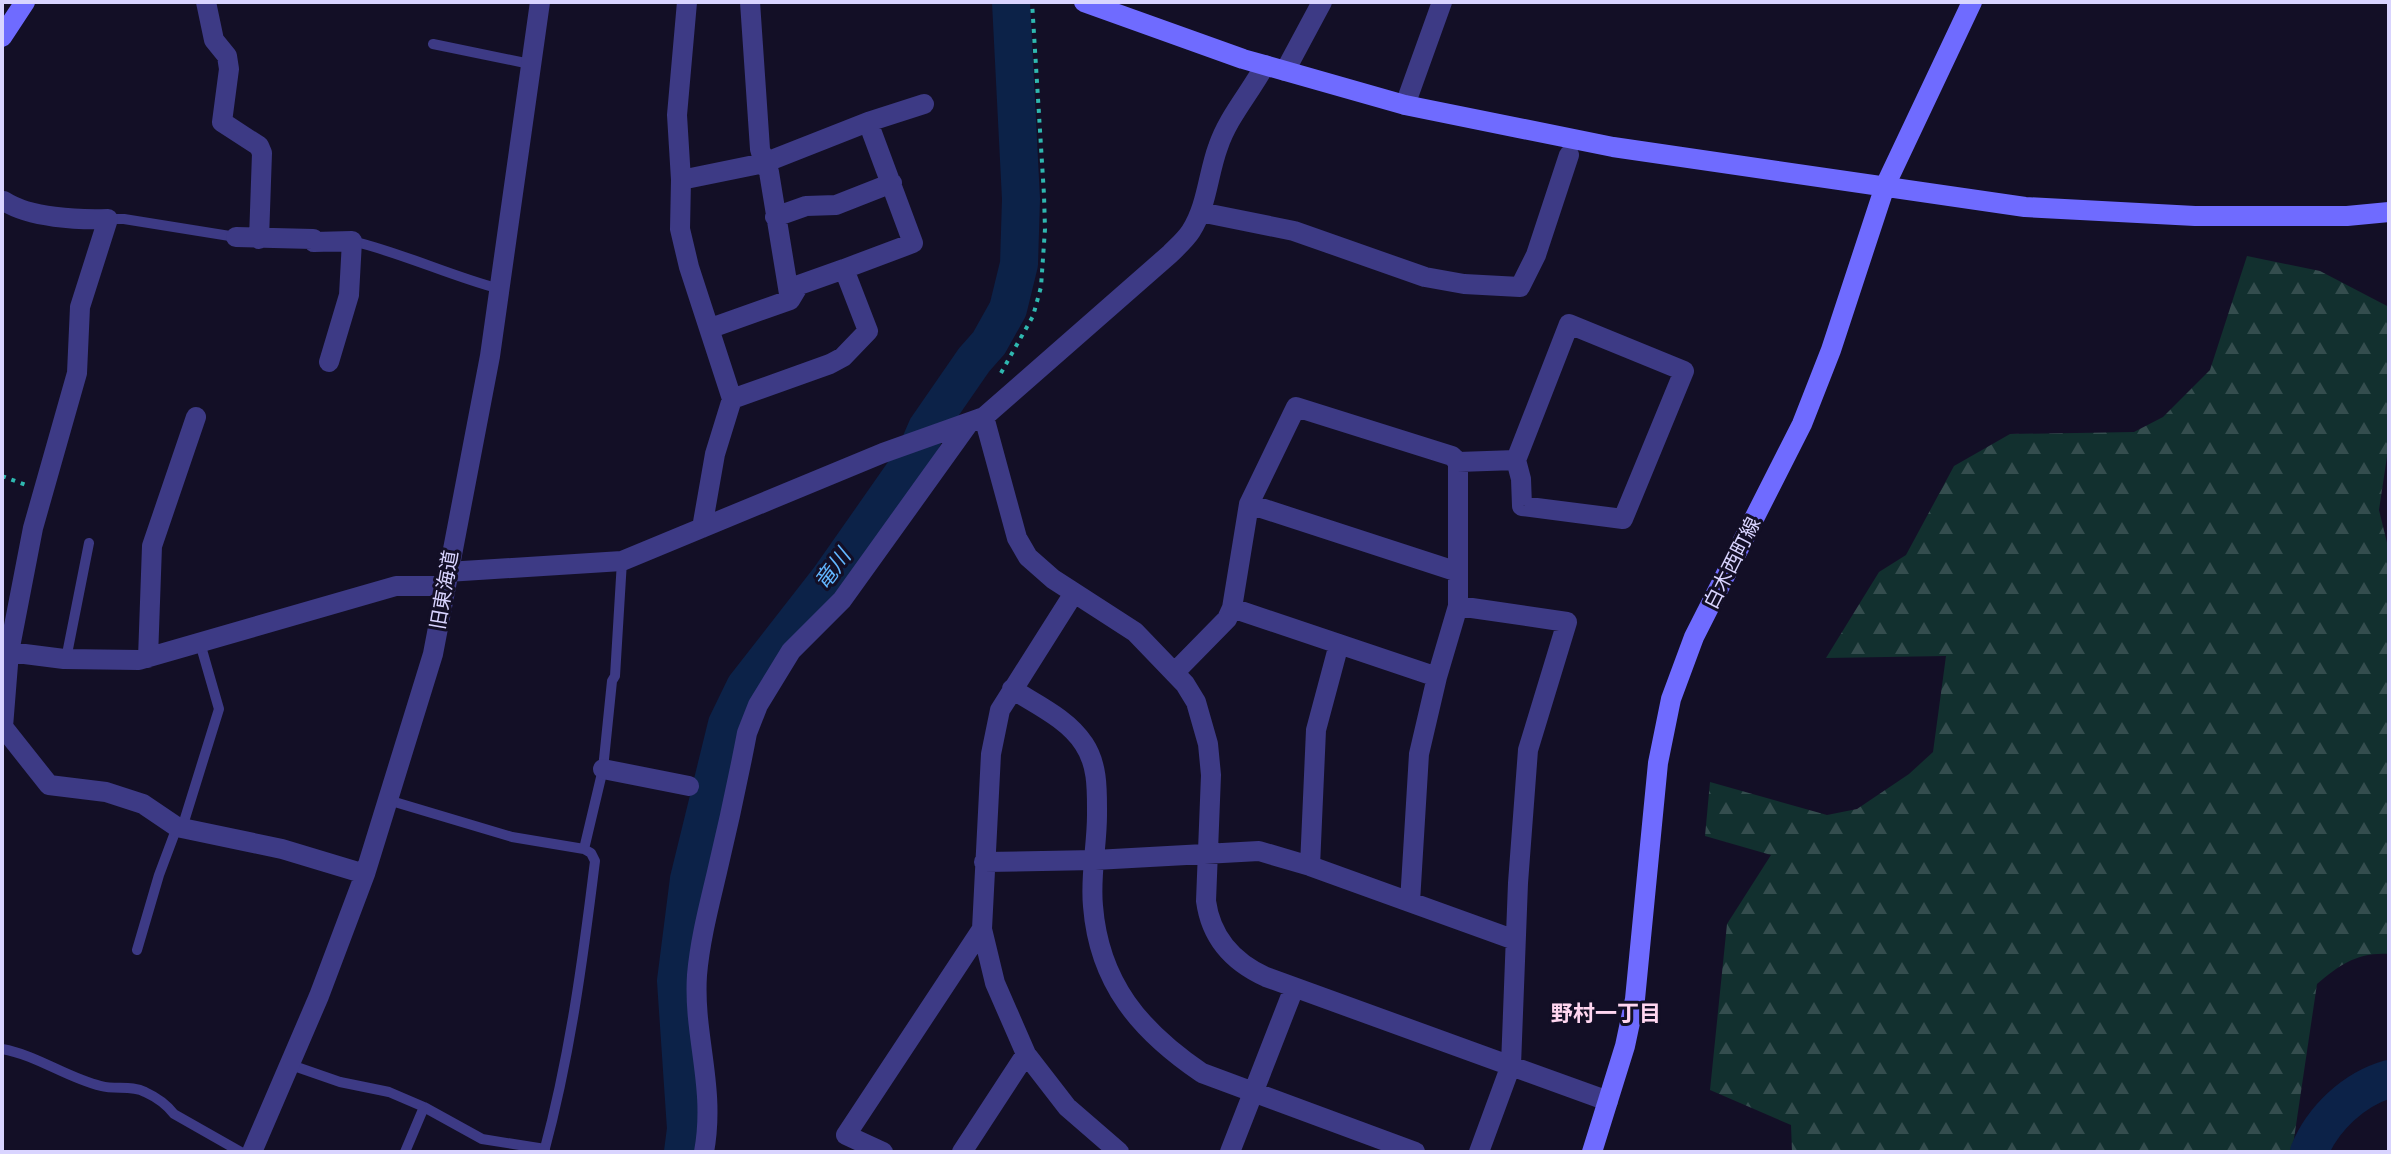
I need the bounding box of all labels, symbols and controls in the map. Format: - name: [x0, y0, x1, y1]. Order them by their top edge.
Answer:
- street label: 白木西町線: [1697, 512, 1767, 614]
- water label: 竜川: [807, 541, 859, 596]
- street label: 旧東海道: [423, 548, 465, 632]
- district label: 野村一丁目: [1551, 998, 1661, 1029]

